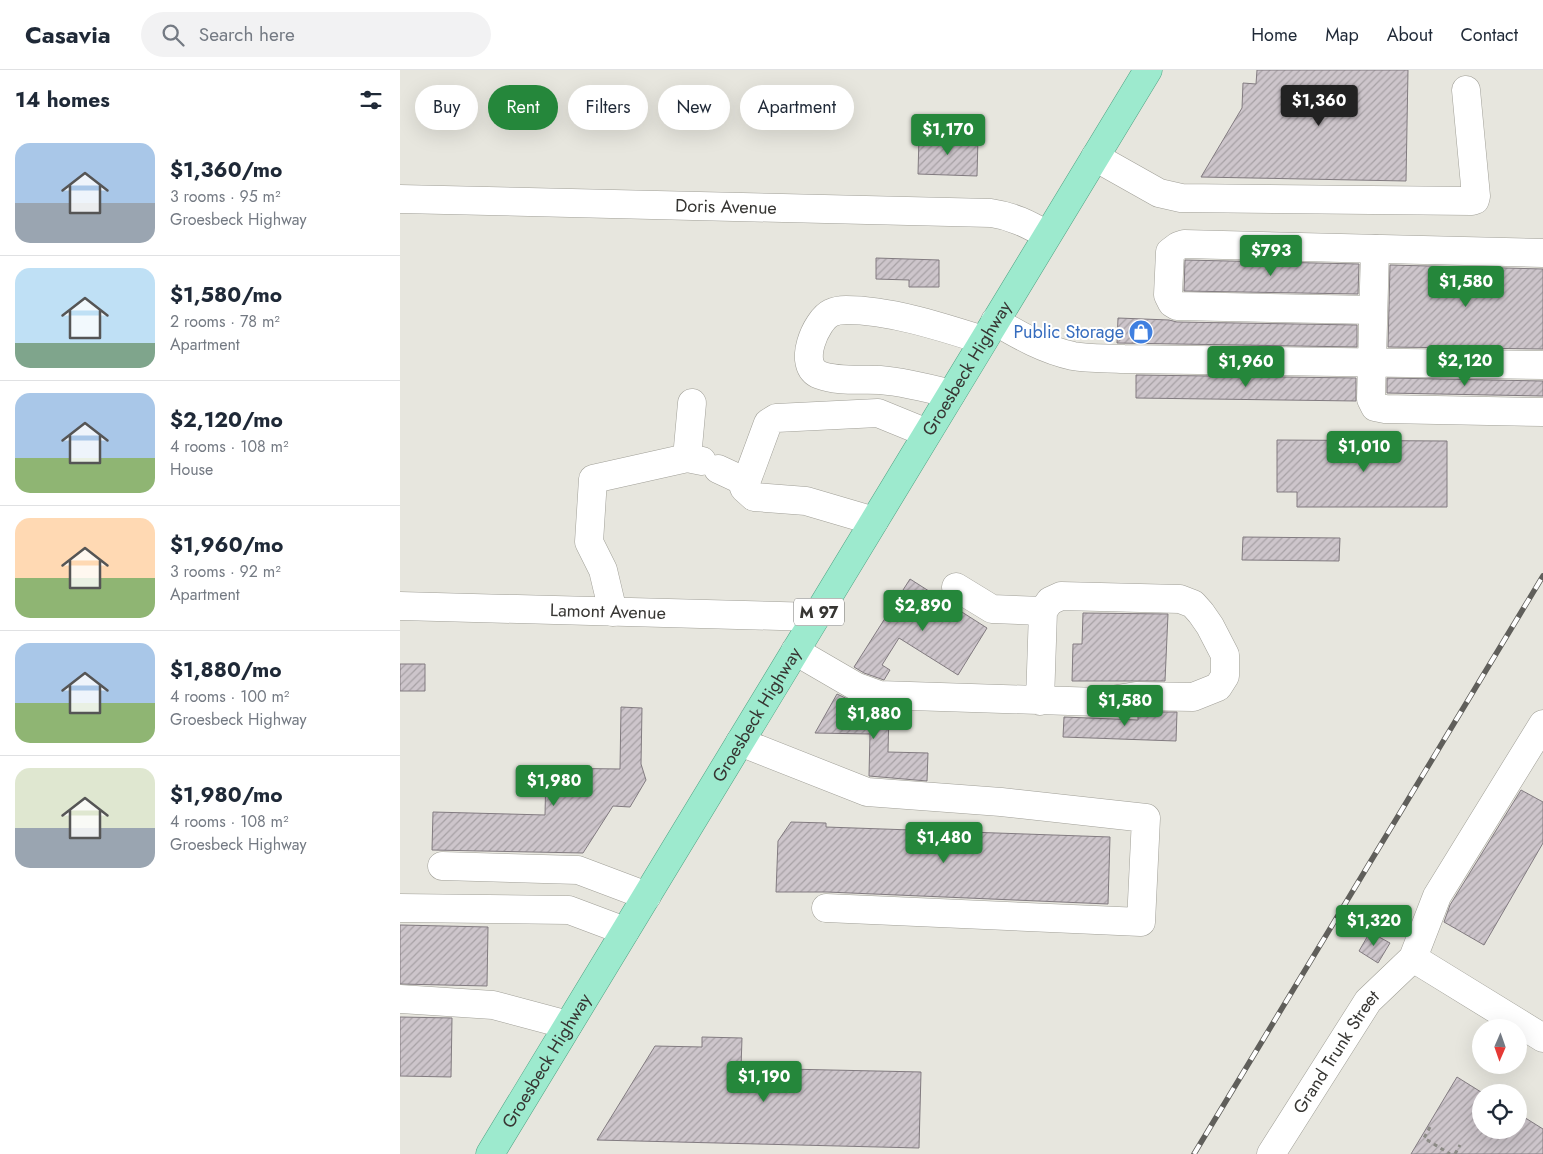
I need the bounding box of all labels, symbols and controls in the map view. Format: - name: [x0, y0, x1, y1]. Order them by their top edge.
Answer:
- search box: [141, 12, 491, 57]
- text: Casavia: [25, 17, 111, 52]
- icon: search: [159, 21, 187, 49]
- text: Search here: [199, 21, 295, 48]
- text: Home: [1251, 22, 1297, 48]
- text: Map: [1325, 22, 1359, 48]
- text: About: [1387, 22, 1432, 48]
- text: Contact: [1460, 22, 1518, 48]
- text: 14 homes: [15, 85, 110, 115]
- chip: Buy: [415, 85, 478, 130]
- chip: Rent: [488, 85, 558, 130]
- chip: Filters: [568, 85, 648, 130]
- chip: New: [658, 85, 730, 130]
- chip: Apartment: [740, 85, 854, 130]
- pin: $1,360: [1278, 85, 1360, 127]
- icon: filters: [357, 86, 385, 114]
- text: $1,360: [1292, 89, 1346, 112]
- pin: $1,170: [907, 114, 989, 156]
- text: $1,170: [922, 118, 974, 141]
- text: $1,360/mo: [170, 155, 282, 185]
- icon: home: [55, 163, 115, 223]
- text: 3 rooms · 95 m²: [170, 185, 281, 208]
- street label: Doris Avenue: [675, 193, 777, 221]
- text: Groesbeck Highway: [170, 208, 307, 231]
- pin: $793: [1241, 234, 1301, 277]
- text: $793: [1251, 239, 1291, 262]
- pin: $1,580: [1425, 266, 1507, 308]
- text: $1,580: [1439, 270, 1493, 293]
- text: $1,580/mo: [170, 280, 282, 310]
- icon: home: [55, 288, 115, 348]
- street label: Groesbeck Highway: [916, 296, 1018, 441]
- text: 2 rooms · 78 m²: [170, 310, 280, 333]
- place label: Public Storage: [1014, 319, 1124, 345]
- shop icon: Public Storage: [1128, 319, 1154, 345]
- text: Apartment: [170, 333, 240, 356]
- pin: $2,120: [1424, 344, 1506, 387]
- pin: $1,960: [1205, 346, 1287, 388]
- text: $2,120: [1438, 349, 1492, 372]
- text: $1,960: [1218, 350, 1274, 373]
- text: $2,120/mo: [170, 405, 283, 435]
- icon: home: [55, 413, 115, 473]
- pin: $1,010: [1323, 430, 1405, 473]
- text: 4 rooms · 108 m²: [170, 435, 289, 458]
- text: $1,010: [1338, 435, 1390, 458]
- text: House: [170, 458, 213, 481]
- text: $1,960/mo: [170, 530, 283, 560]
- icon: home: [55, 538, 115, 598]
- text: 3 rooms · 92 m²: [170, 560, 281, 583]
- text: Apartment: [170, 583, 240, 606]
- pin: $2,890: [882, 590, 964, 632]
- text: $2,890: [895, 594, 951, 617]
- street label: Lamont Avenue: [550, 597, 666, 626]
- road number: M 97: [794, 598, 844, 626]
- street label: Groesbeck Highway: [706, 642, 808, 787]
- text: $1,880/mo: [170, 655, 282, 685]
- icon: home: [55, 663, 115, 723]
- pin: $1,580: [1084, 684, 1166, 727]
- text: 4 rooms · 100 m²: [170, 685, 289, 708]
- text: $1,580: [1098, 689, 1152, 712]
- pin: $1,880: [833, 698, 915, 740]
- text: $1,880: [847, 702, 901, 725]
- text: Groesbeck Highway: [170, 708, 307, 731]
- pin: $1,980: [513, 764, 595, 807]
- text: $1,980: [527, 769, 581, 792]
- text: $1,980/mo: [170, 780, 283, 810]
- icon: home: [55, 788, 115, 848]
- text: 4 rooms · 108 m²: [170, 810, 289, 833]
- pin: $1,480: [903, 822, 985, 864]
- text: $1,480: [916, 826, 972, 849]
- text: Groesbeck Highway: [170, 833, 307, 856]
- pin: $1,320: [1333, 904, 1415, 947]
- text: $1,320: [1347, 909, 1401, 932]
- street label: Grand Trunk Street: [1287, 984, 1385, 1119]
- street label: Groesbeck Highway: [496, 988, 598, 1133]
- north arrow: [1472, 1019, 1528, 1074]
- map controls: [1472, 1019, 1527, 1139]
- pin: $1,190: [723, 1060, 805, 1103]
- text: $1,190: [738, 1065, 790, 1088]
- button: locate: [1472, 1084, 1527, 1139]

